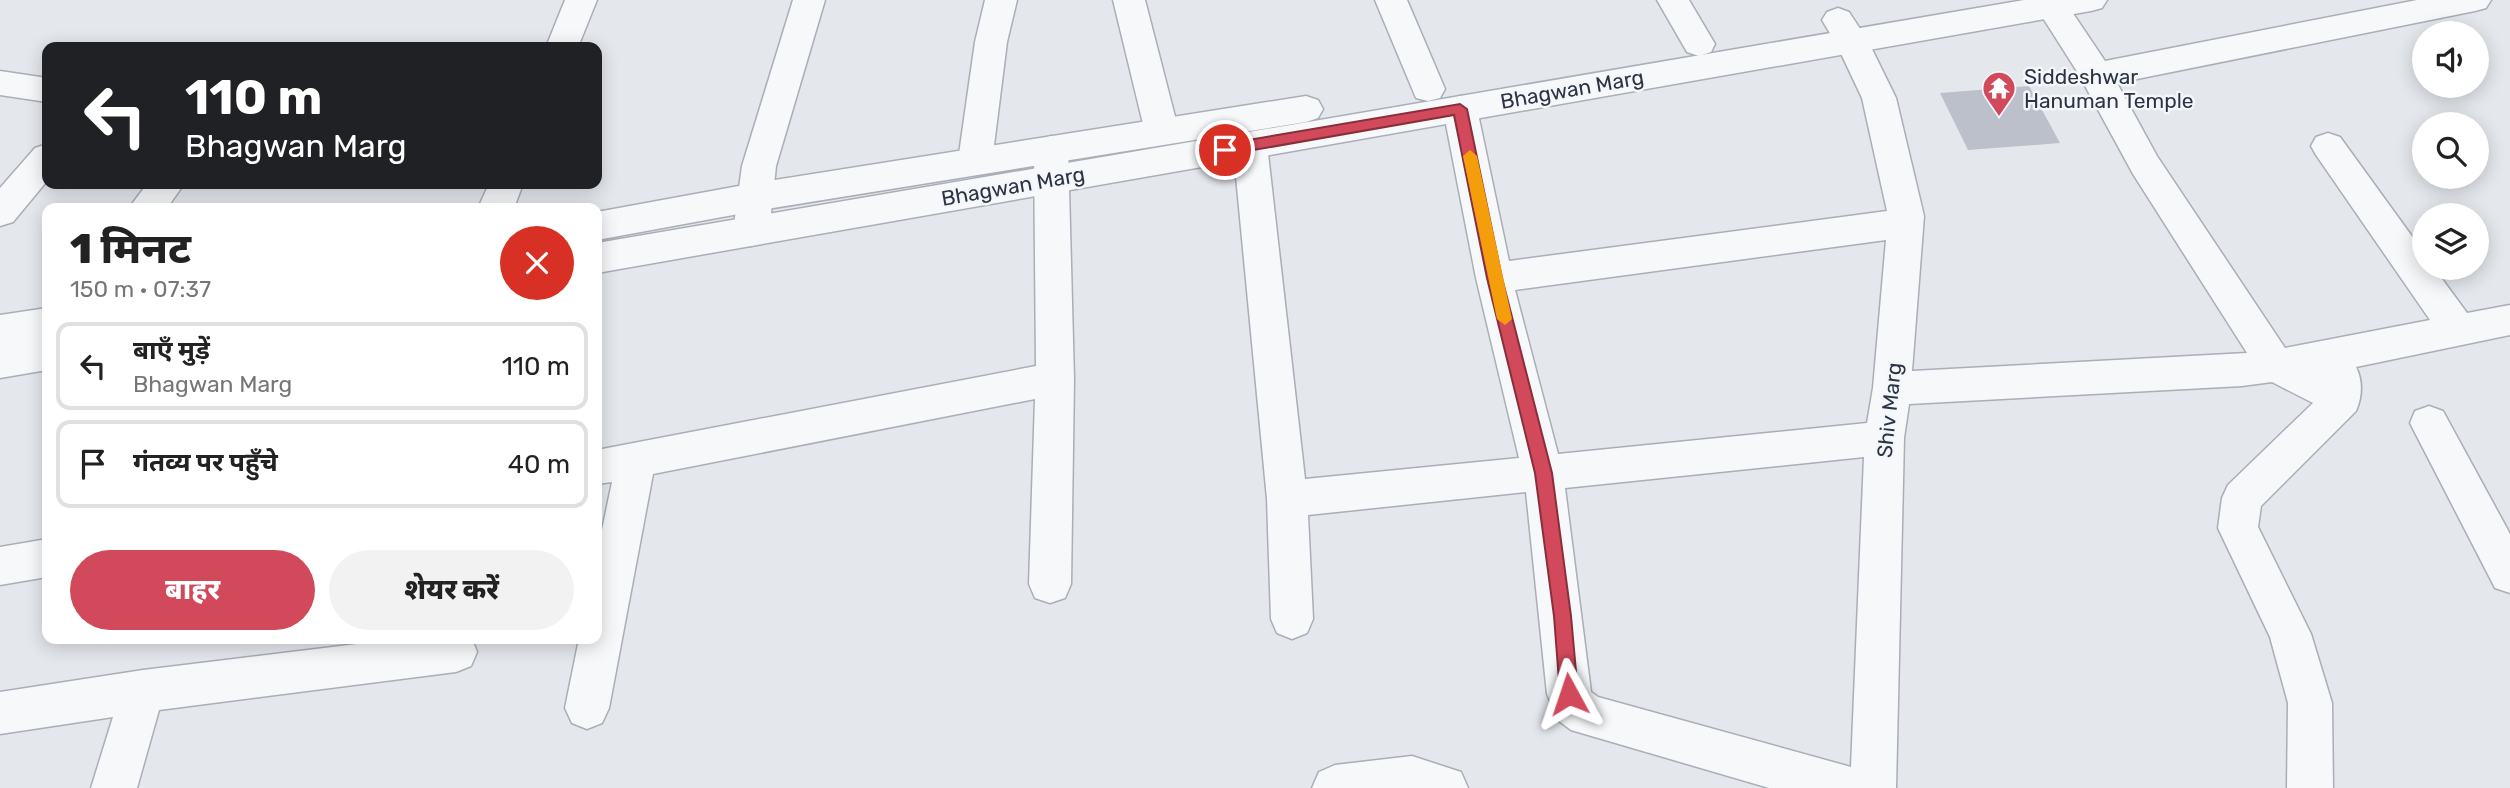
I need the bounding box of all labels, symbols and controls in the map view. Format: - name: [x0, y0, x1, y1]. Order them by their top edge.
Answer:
- map controls: [2412, 21, 2489, 280]
- button: sound: [2412, 21, 2489, 98]
- street label: Bhagwan Marg: [1498, 64, 1646, 114]
- place label: Siddeshwar Hanuman Temple: [2024, 64, 2194, 113]
- text: 110 m: [185, 68, 322, 126]
- temple icon: Siddeshwar Hanuman Temple: [1980, 69, 2018, 118]
- icon: left: [70, 70, 161, 161]
- button: search: [2412, 112, 2489, 189]
- pin: [1195, 120, 1255, 180]
- text: Bhagwan Marg: [185, 127, 407, 165]
- icon: arrive: [1206, 131, 1244, 169]
- street label: Bhagwan Marg: [939, 161, 1087, 211]
- button: layers: [2412, 203, 2489, 280]
- text: 1 मिनट: [70, 224, 191, 274]
- button: close: [500, 226, 574, 300]
- text: 150 m · 07:37: [70, 275, 211, 303]
- text: बाएँ मुड़ें: [133, 335, 210, 366]
- icon: left: [74, 347, 112, 385]
- text: 110 m: [502, 351, 570, 382]
- street label: Shiv Marg: [1872, 361, 1906, 459]
- text: Bhagwan Marg: [133, 370, 292, 398]
- icon: arrive: [74, 445, 112, 483]
- text: गंतव्य पर पहुँचे: [133, 447, 278, 478]
- text: 40 m: [508, 449, 570, 480]
- button: बाहर: [70, 550, 315, 630]
- button: शेयर करें: [329, 550, 574, 630]
- position arrow: [1532, 657, 1606, 731]

